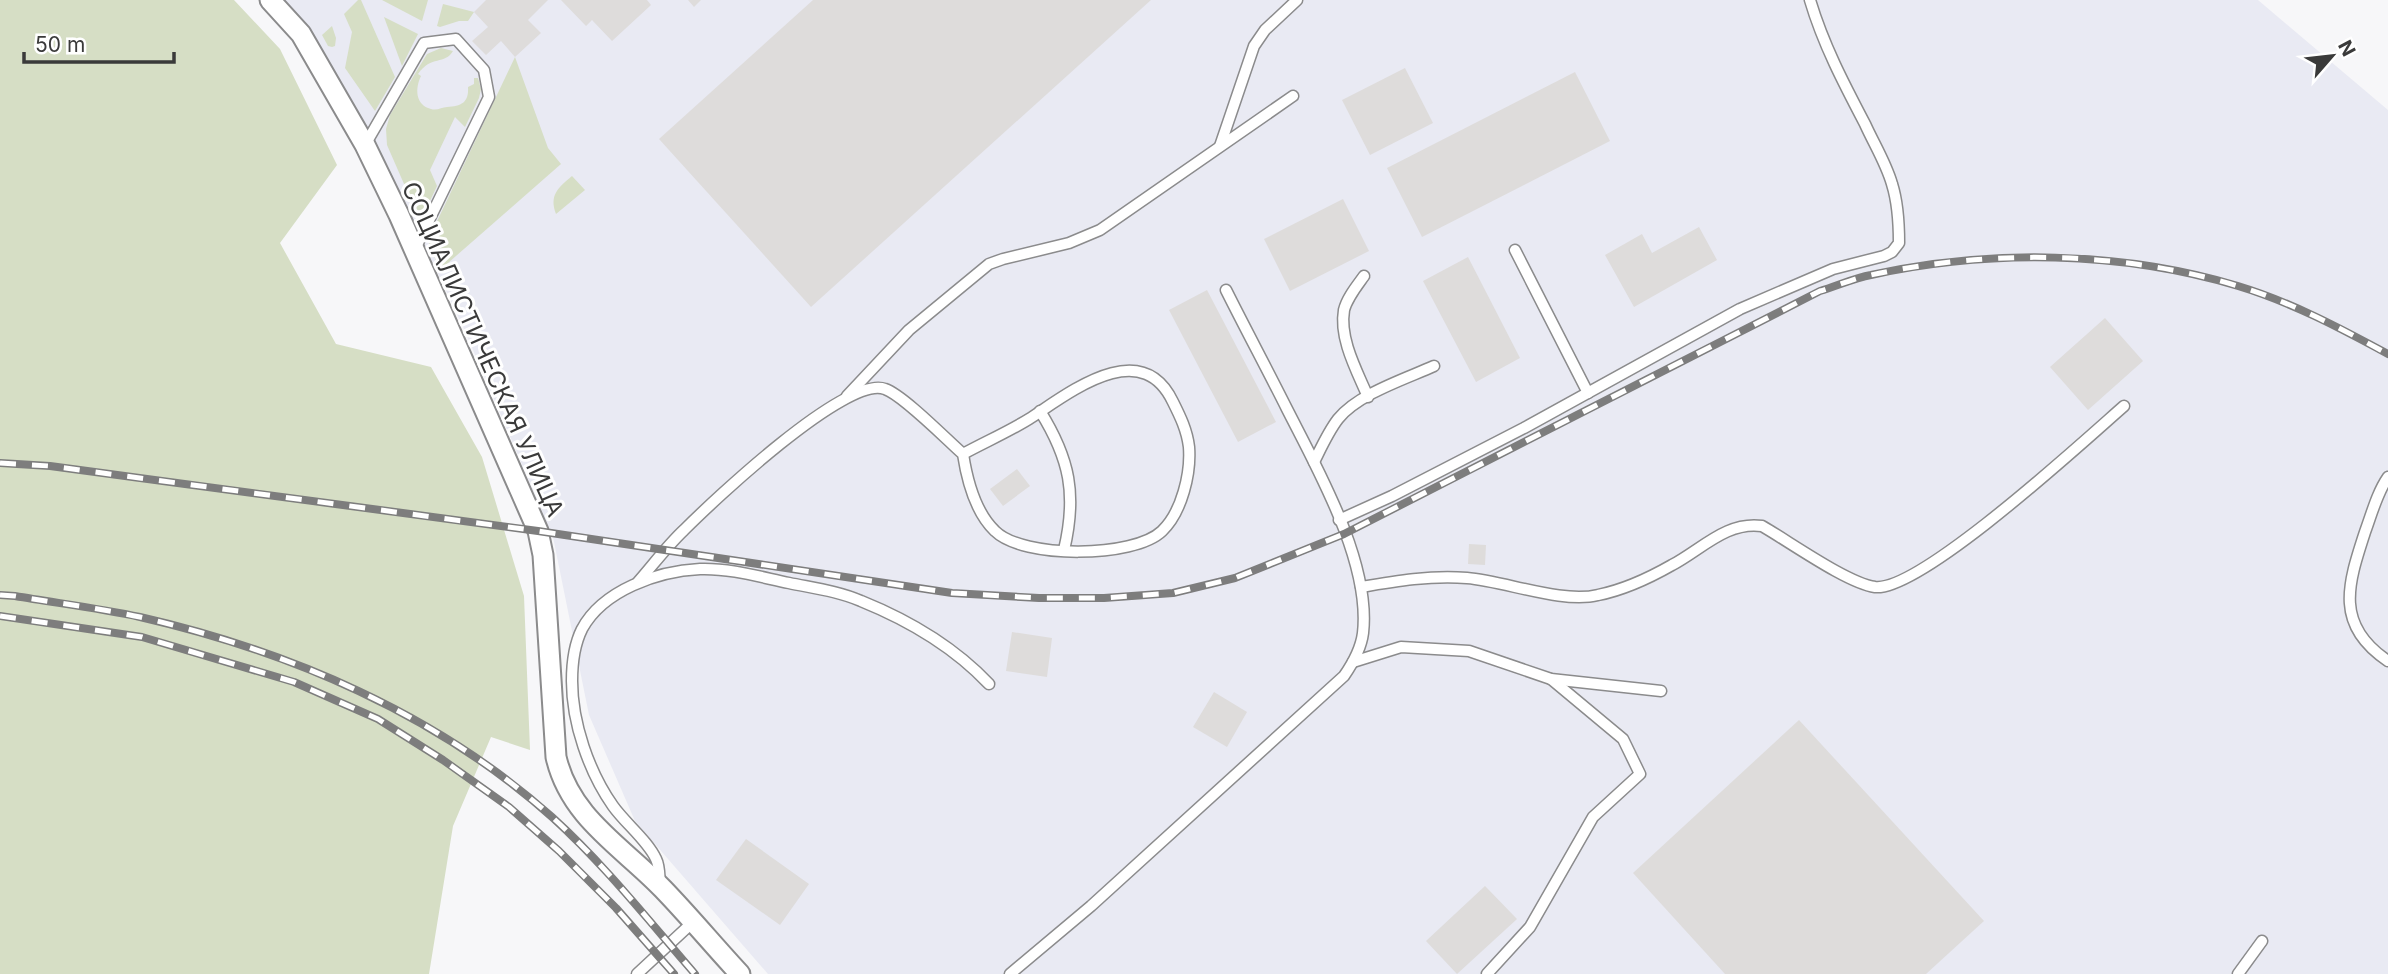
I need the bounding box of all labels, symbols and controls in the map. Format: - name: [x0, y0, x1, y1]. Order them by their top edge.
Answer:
- scale bar: [24, 21, 175, 65]
- north arrow: [2297, 21, 2367, 91]
- text: 50 m: [35, 32, 85, 57]
- text: N: [2333, 36, 2360, 60]
- street label: СОЦИАЛИСТИЧЕСКАЯ УЛИЦА: [396, 177, 570, 521]

